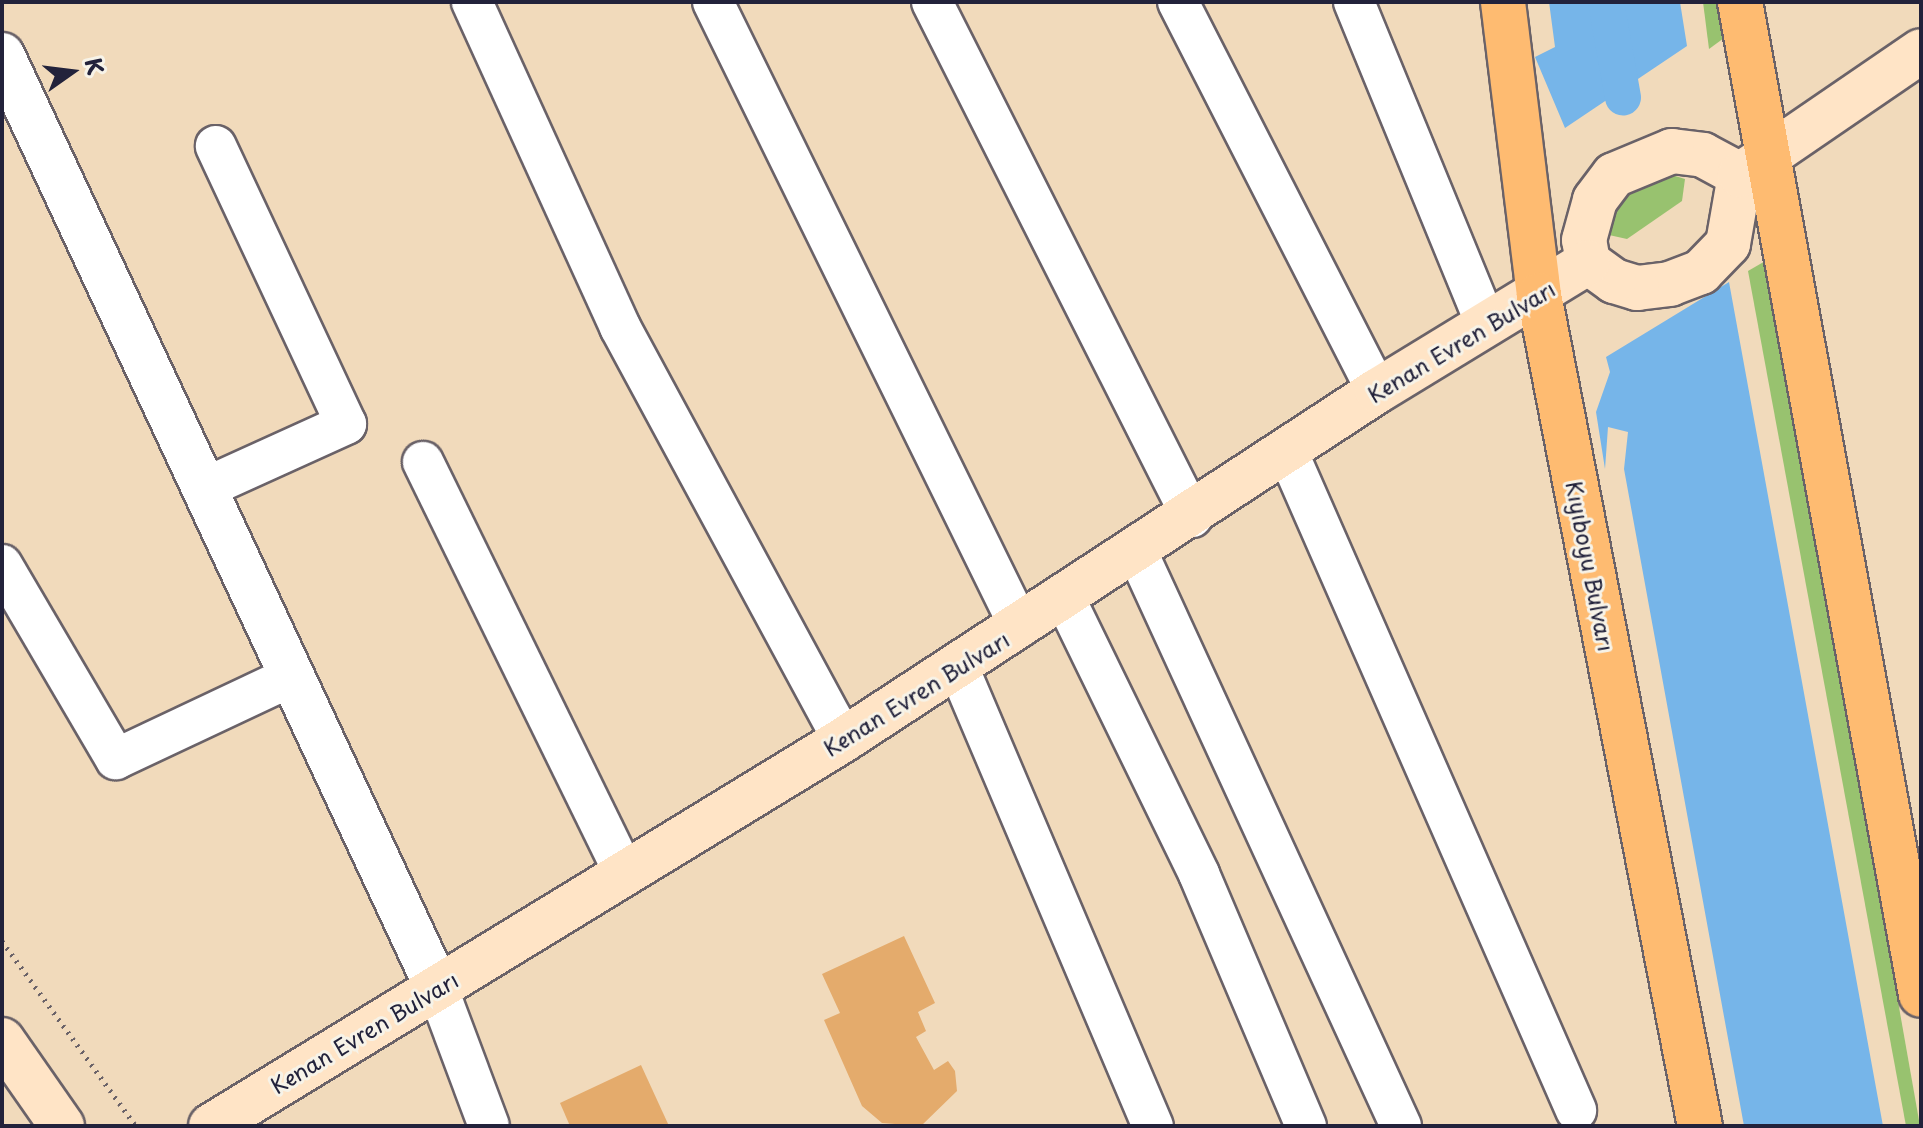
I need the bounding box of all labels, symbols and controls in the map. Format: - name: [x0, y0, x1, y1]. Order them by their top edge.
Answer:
- north arrow: [32, 32, 112, 112]
- text: K: [78, 54, 114, 78]
- street label: Kenan Evren Bulvarı: [1363, 275, 1559, 407]
- street label: Kıyıboyu Bulvarı: [1562, 479, 1620, 653]
- street label: Kenan Evren Bulvarı: [818, 625, 1014, 761]
- street label: Kenan Evren Bulvarı: [266, 966, 462, 1098]

